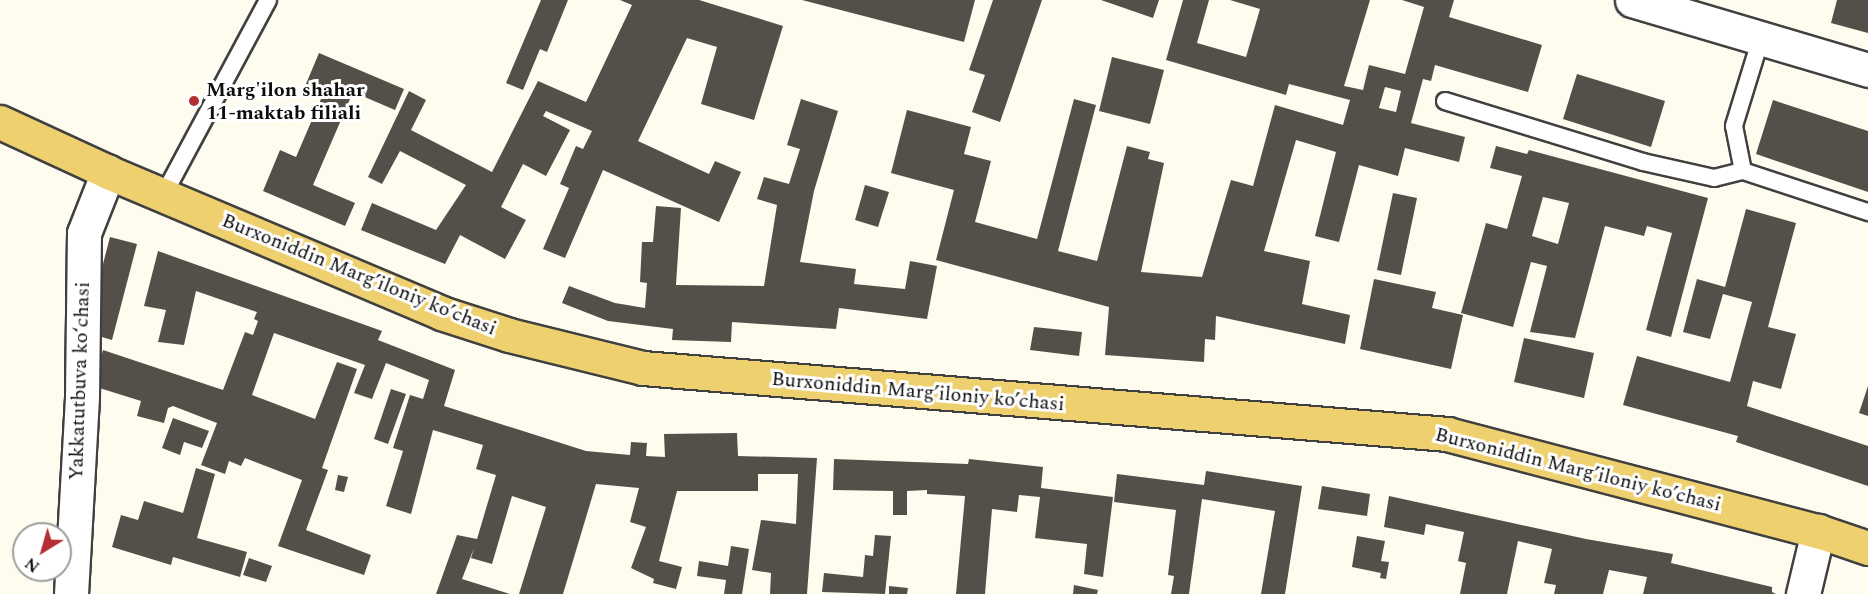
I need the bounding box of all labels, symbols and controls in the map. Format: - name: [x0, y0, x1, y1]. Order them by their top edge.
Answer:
- place label: Marg'ilon shahar 11-maktab filiali: [206, 78, 364, 125]
- marker: Marg'ilon shahar 11-maktab filiali: [187, 94, 201, 108]
- street label: Burxoniddin Marg’iloniy ko’chasi: [218, 209, 500, 341]
- street label: Yakkatutbuva koʻchasi: [65, 281, 95, 481]
- street label: Burxoniddin Marg’iloniy ko’chasi: [771, 367, 1065, 417]
- street label: Burxoniddin Marg’iloniy ko’chasi: [1432, 423, 1724, 517]
- north arrow: [12, 522, 72, 582]
- text: N: [20, 551, 45, 578]

